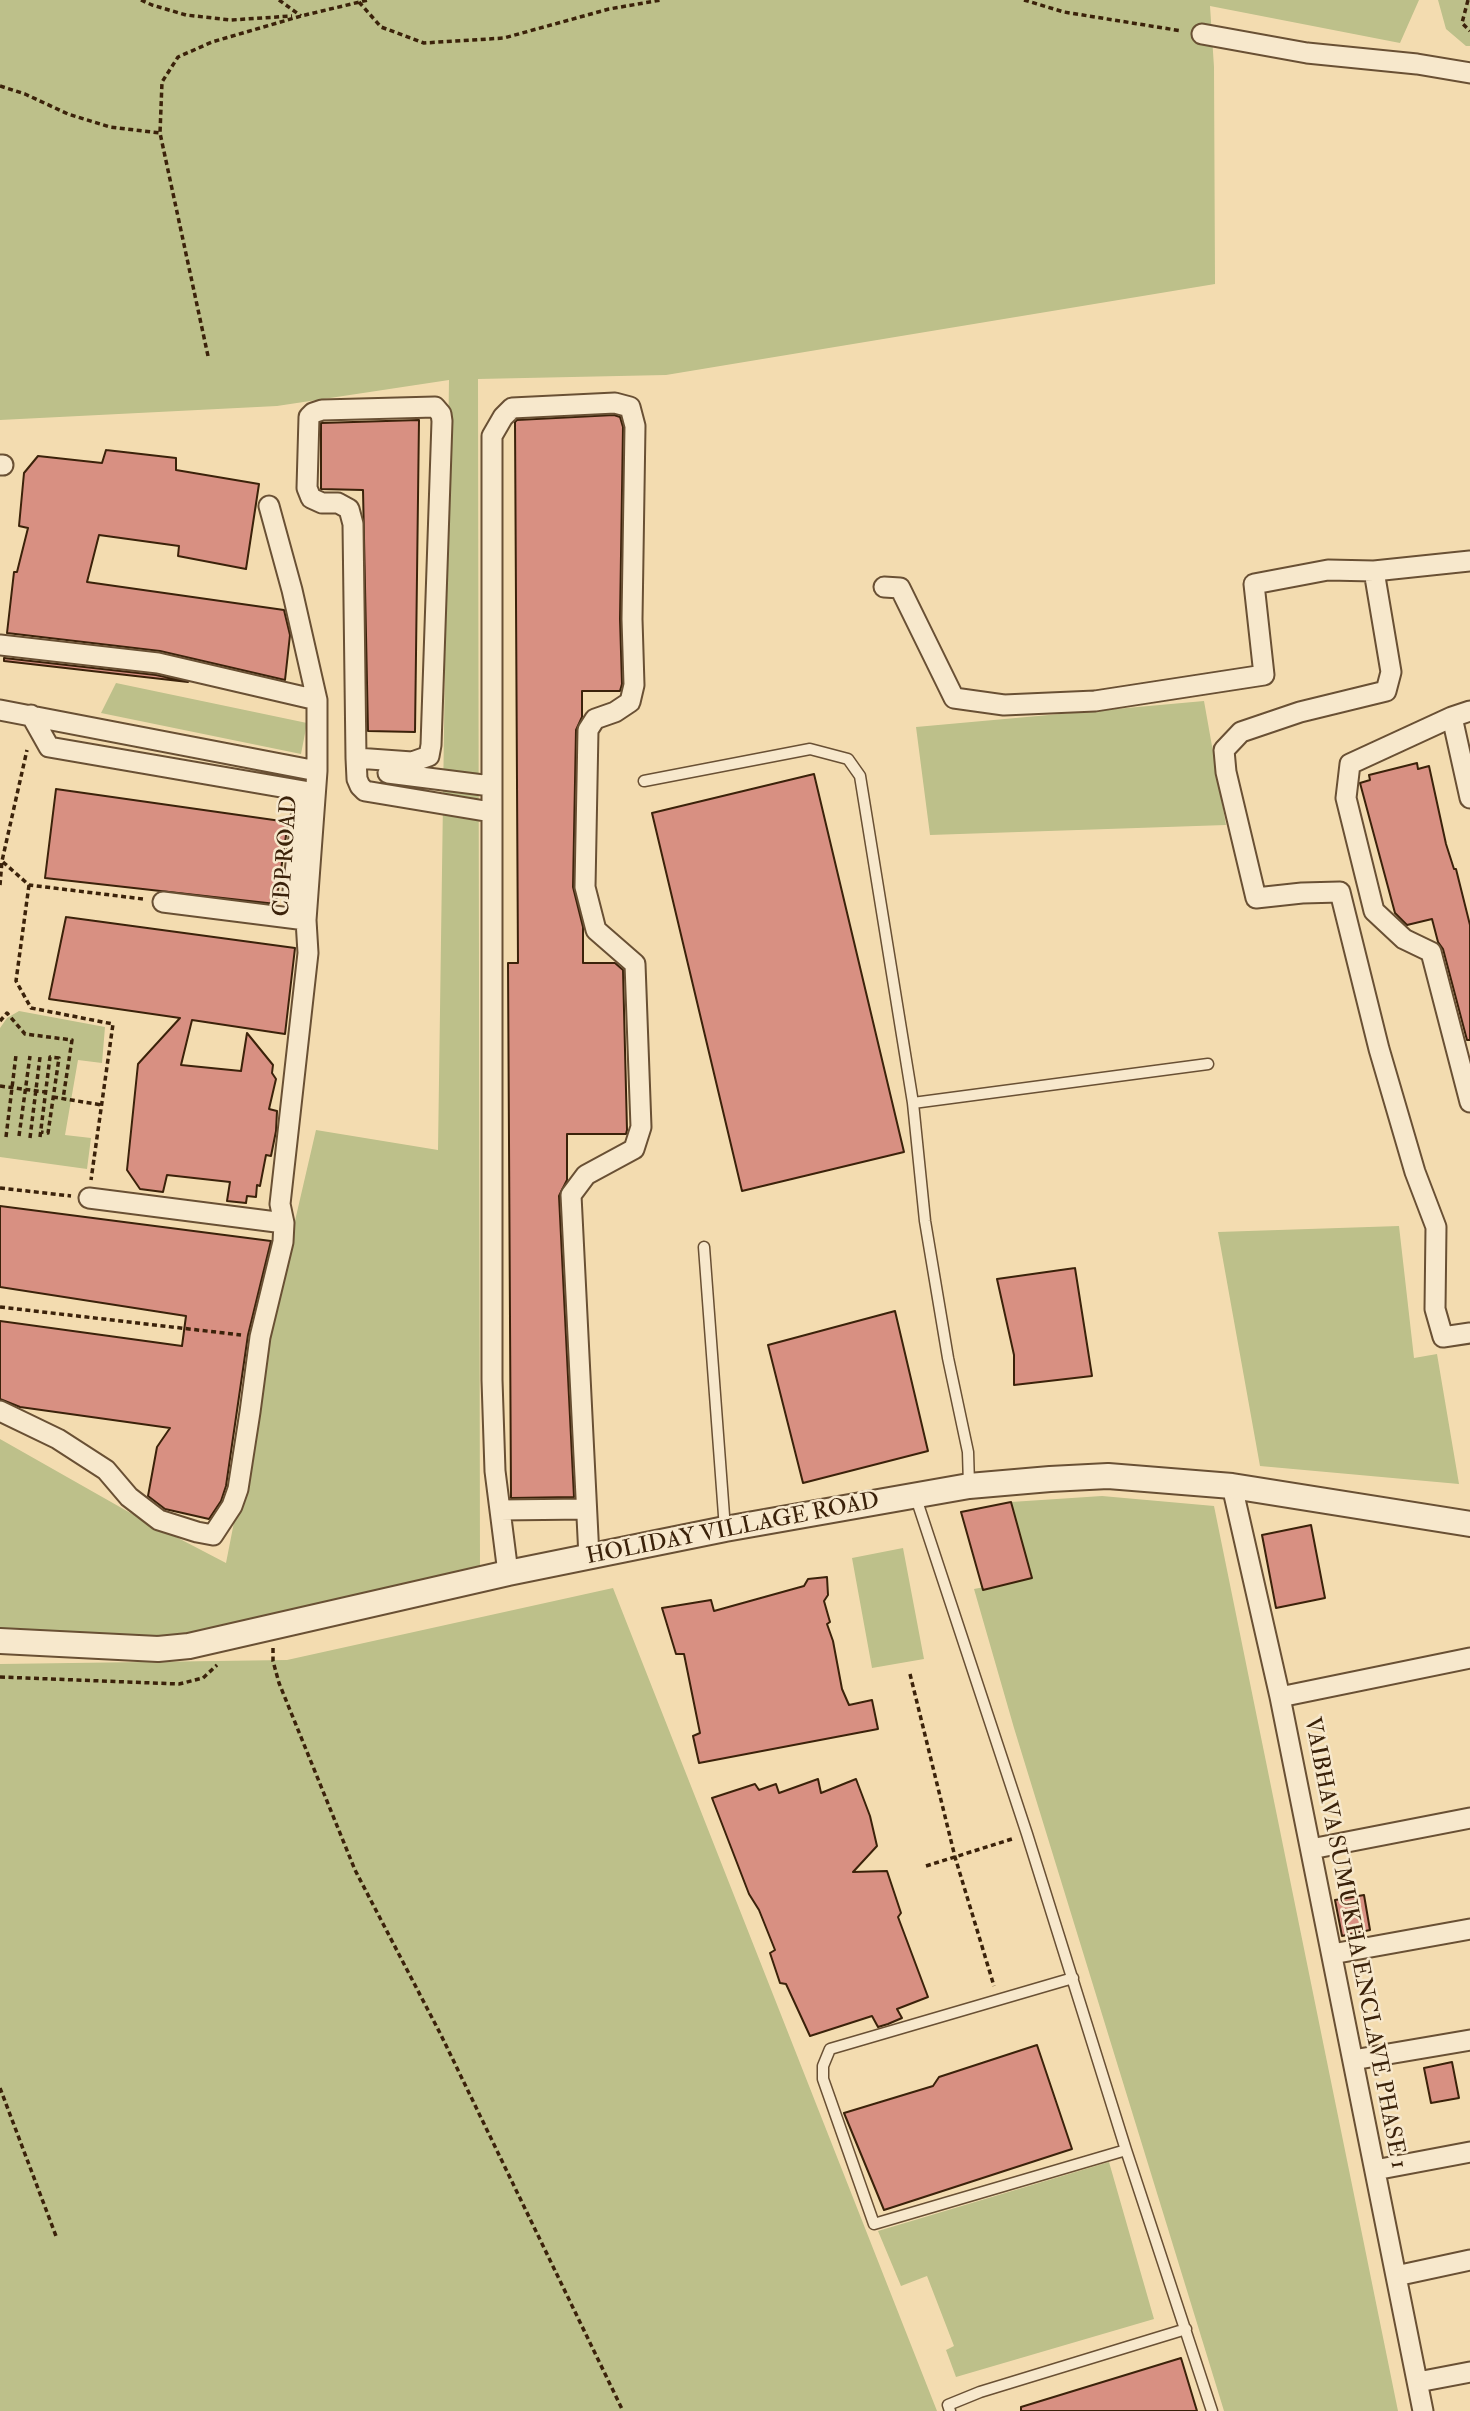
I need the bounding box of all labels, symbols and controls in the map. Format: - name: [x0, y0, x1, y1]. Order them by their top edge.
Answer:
- street label: CDP ROAD: [269, 794, 305, 918]
- street label: HOLIDAY VILLAGE ROAD: [584, 1488, 882, 1572]
- street label: VAIBHAVA SUMUKHA ENCLAVE PHASE 1: [1297, 1715, 1411, 2171]

